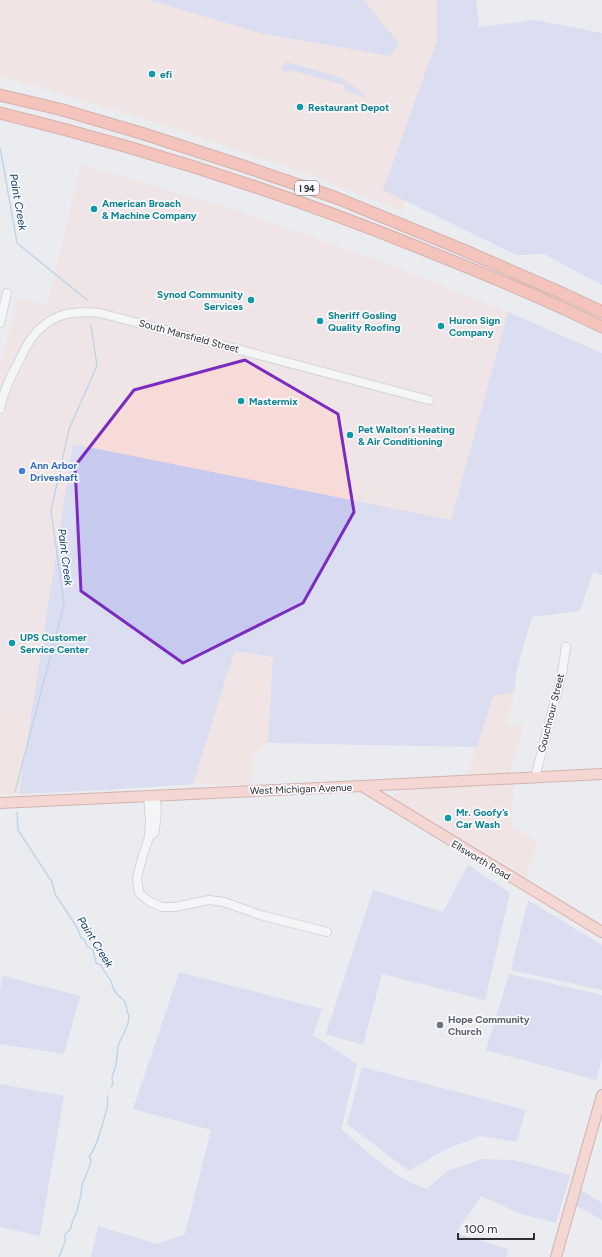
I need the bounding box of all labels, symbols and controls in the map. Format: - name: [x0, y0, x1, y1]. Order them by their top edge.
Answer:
- place label: efi: [160, 68, 172, 81]
- marker: efi: [147, 69, 157, 79]
- place label: Restaurant Depot: [308, 101, 389, 114]
- marker: Restaurant Depot: [295, 102, 305, 112]
- water label: Paint Creek: [7, 173, 30, 232]
- road number: I 94: [295, 181, 319, 195]
- place label: American Broach & Machine Company: [102, 197, 197, 222]
- marker: American Broach & Machine Company: [89, 204, 99, 214]
- place label: Synod Community Services: [157, 288, 243, 313]
- marker: Synod Community Services: [246, 295, 256, 305]
- place label: Sheriff Gosling Quality Roofing: [328, 309, 400, 334]
- place label: Huron Sign Company: [449, 314, 501, 339]
- street label: South Mansfield Street: [137, 316, 241, 356]
- marker: Sheriff Gosling Quality Roofing: [315, 316, 325, 326]
- marker: Huron Sign Company: [436, 321, 446, 331]
- place label: Mastermix: [249, 395, 298, 408]
- marker: Mastermix: [236, 396, 246, 406]
- place label: Pet Walton's Heating & Air Conditioning: [358, 423, 455, 448]
- marker: Pet Walton's Heating & Air Conditioning: [345, 430, 355, 440]
- place label: Ann Arbor Driveshaft: [30, 459, 78, 484]
- marker: Ann Arbor Driveshaft: [17, 466, 27, 476]
- water label: Paint Creek: [55, 528, 75, 587]
- place label: UPS Customer Service Center: [20, 631, 89, 656]
- marker: UPS Customer Service Center: [7, 638, 17, 648]
- street label: Gouchnour Street: [535, 672, 567, 754]
- street label: West Michigan Avenue: [250, 781, 353, 797]
- place label: Mr. Goofy’s Car Wash: [456, 806, 508, 831]
- marker: Mr. Goofy’s Car Wash: [443, 813, 453, 823]
- street label: Ellsworth Road: [449, 837, 513, 883]
- water label: Paint Creek: [74, 914, 116, 970]
- place label: Hope Community Church: [448, 1013, 530, 1038]
- marker: Hope Community Church: [435, 1020, 445, 1030]
- scale bar: [458, 1215, 534, 1241]
- text: 100 m: [464, 1222, 498, 1236]

